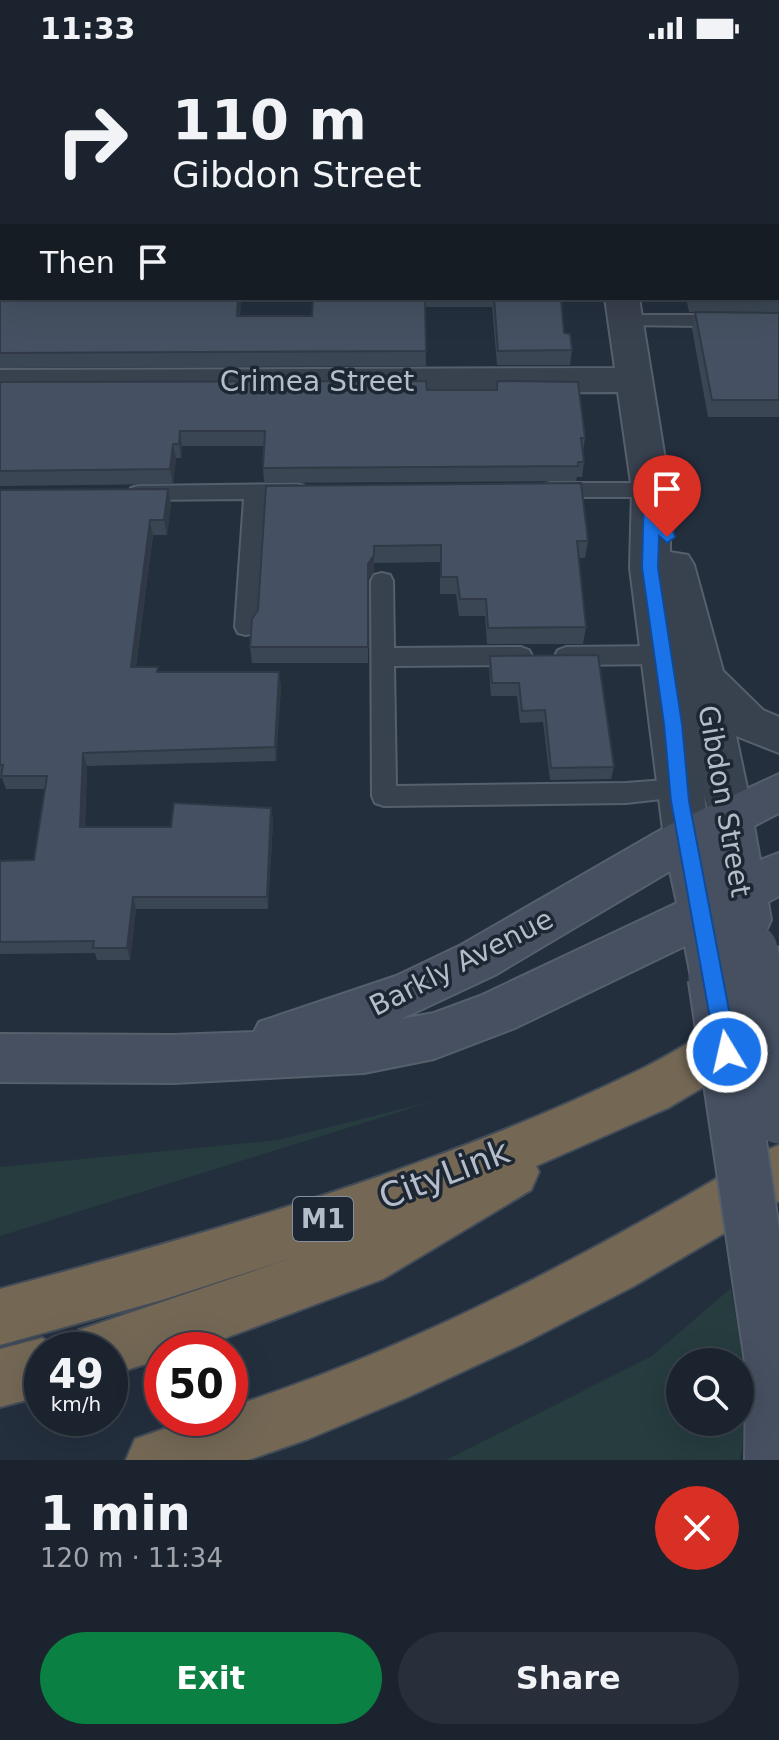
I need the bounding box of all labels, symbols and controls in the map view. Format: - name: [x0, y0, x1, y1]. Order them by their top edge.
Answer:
- text: 11:33: [40, 11, 136, 46]
- text: 110 m: [172, 87, 367, 152]
- icon: right: [40, 88, 144, 192]
- text: Gibdon Street: [172, 154, 421, 195]
- icon: arrive: [131, 240, 175, 284]
- text: Then: [40, 245, 115, 280]
- street label: Crimea Street: [220, 365, 414, 398]
- pin: [633, 455, 701, 537]
- icon: arrive: [645, 467, 689, 511]
- street label: Gibdon Street: [691, 703, 758, 899]
- street label: Barkly Avenue: [364, 902, 558, 1023]
- position arrow: [685, 1010, 769, 1094]
- street label: CityLink: [373, 1131, 515, 1217]
- road number: M1: [293, 1197, 353, 1241]
- speed limit sign: 50: [144, 1332, 248, 1436]
- map controls: [666, 1348, 754, 1436]
- button: search: [666, 1348, 754, 1436]
- text: 49: [48, 1351, 104, 1397]
- text: km/h: [51, 1392, 101, 1416]
- text: 1 min: [40, 1485, 191, 1541]
- button: close: [655, 1486, 739, 1570]
- text: 120 m · 11:34: [40, 1543, 223, 1573]
- button: Exit: [40, 1632, 382, 1724]
- button: Share: [398, 1632, 739, 1724]

